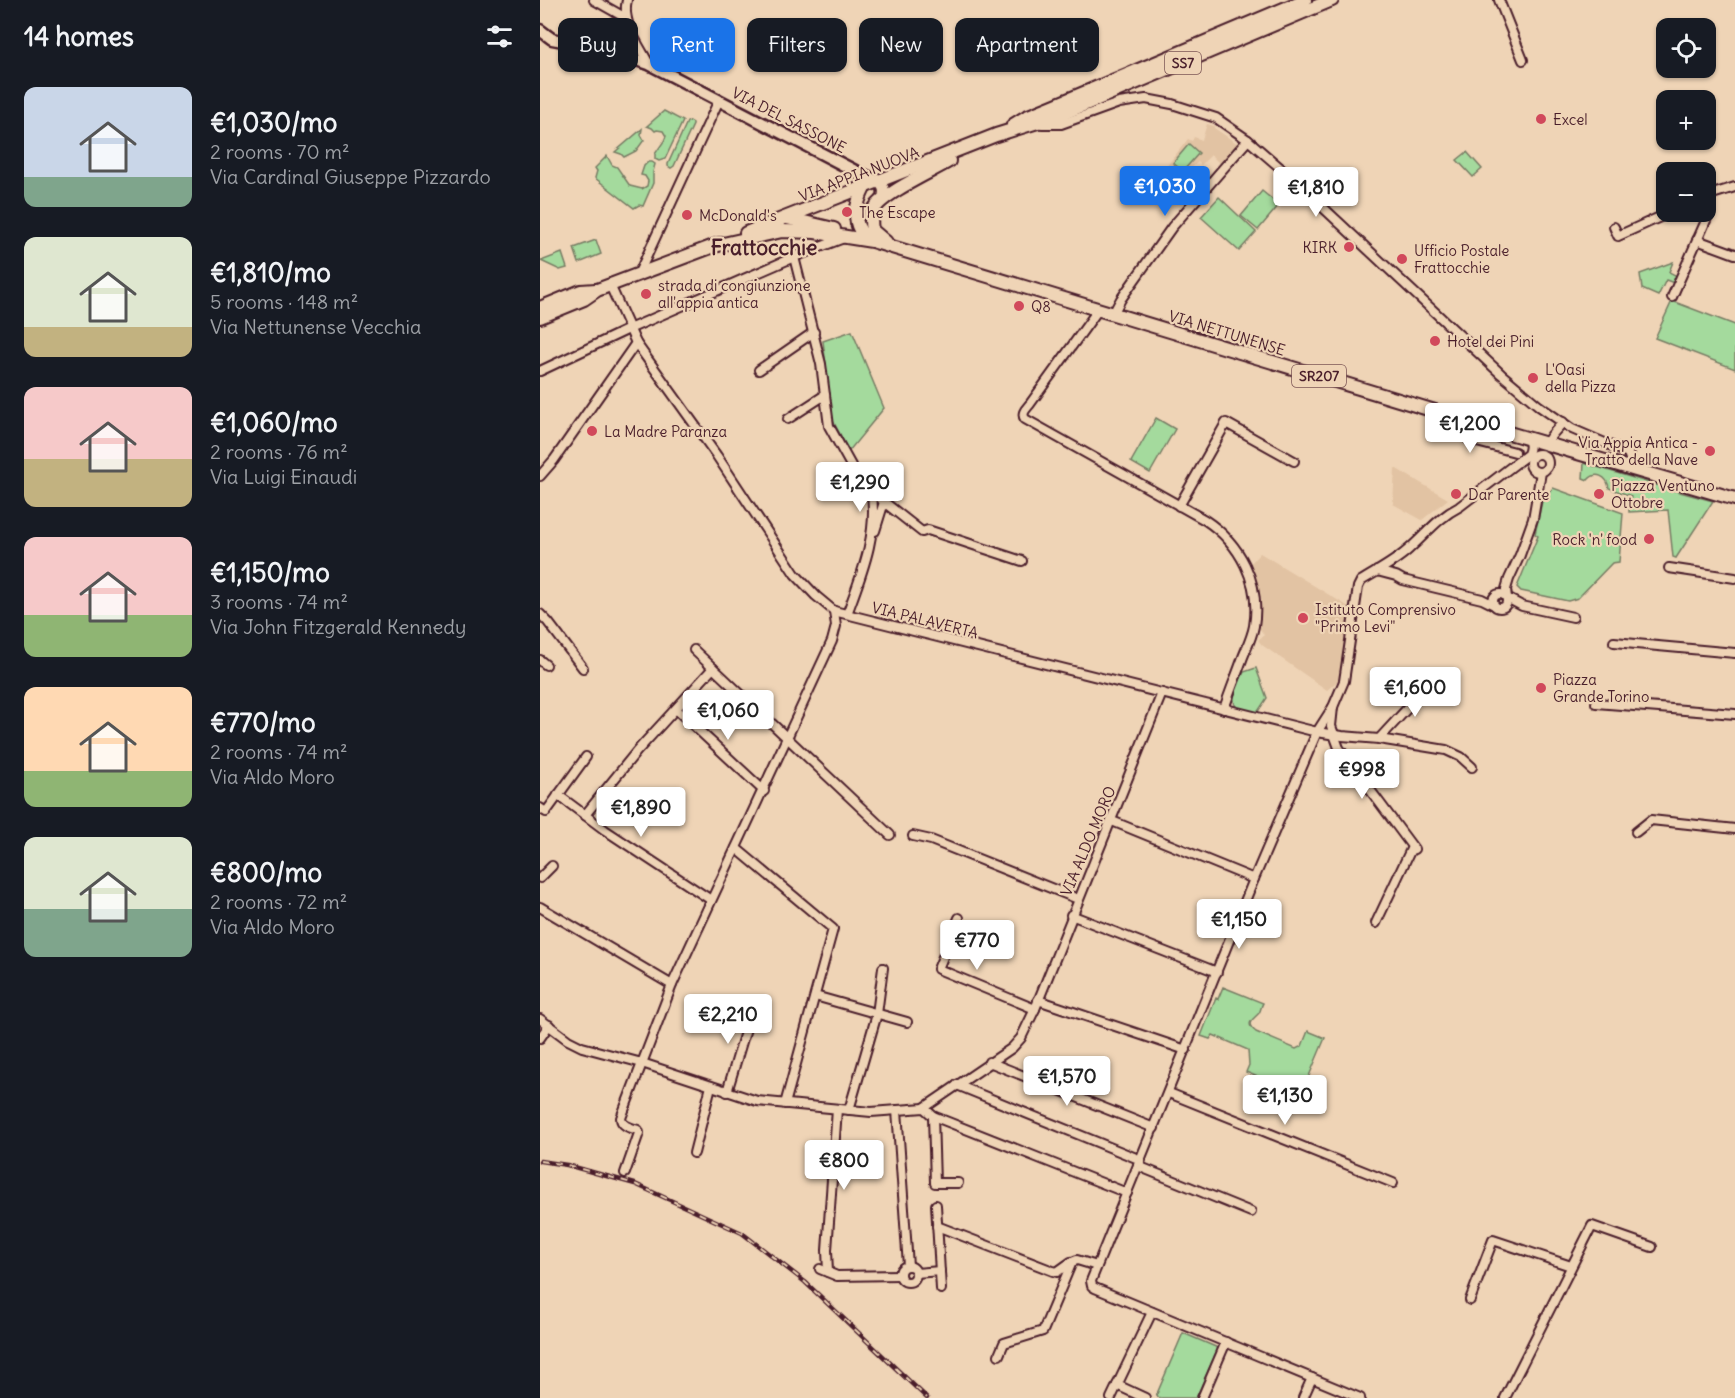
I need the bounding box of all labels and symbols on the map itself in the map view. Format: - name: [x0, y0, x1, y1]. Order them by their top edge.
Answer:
- road number: SS7: [1165, 52, 1201, 74]
- street label: VIA DEL SASSONE: [729, 83, 849, 157]
- place label: Excel: [1553, 110, 1588, 129]
- marker: Excel: [1534, 112, 1548, 126]
- street label: VIA APPIA NUOVA: [796, 142, 922, 206]
- pin: €1,030: [1116, 166, 1214, 217]
- pin: €1,810: [1267, 167, 1365, 218]
- place label: The Escape: [859, 203, 936, 222]
- marker: The Escape: [840, 205, 854, 219]
- place label: McDonald's: [699, 206, 777, 225]
- marker: McDonald's: [680, 208, 694, 222]
- district label: Frattocchie: [711, 234, 817, 261]
- place label: KIRK: [1302, 238, 1338, 257]
- marker: KIRK: [1342, 240, 1356, 254]
- place label: Ufficio Postale Frattocchie: [1414, 241, 1509, 277]
- marker: Ufficio Postale Frattocchie: [1395, 252, 1409, 266]
- place label: strada di congiunzione all'appia antica: [658, 276, 811, 312]
- marker: strada di congiunzione all'appia antica: [639, 287, 653, 301]
- place label: Q8: [1031, 297, 1051, 316]
- marker: Q8: [1012, 299, 1026, 313]
- street label: VIA NETTUNENSE: [1166, 306, 1288, 360]
- place label: Hotel dei Pini: [1447, 332, 1534, 351]
- marker: Hotel dei Pini: [1428, 334, 1442, 348]
- place label: L'Oasi della Pizza: [1545, 360, 1616, 396]
- road number: SR207: [1292, 365, 1346, 387]
- marker: L'Oasi della Pizza: [1526, 371, 1540, 385]
- pin: €1,200: [1421, 403, 1519, 454]
- place label: La Madre Paranza: [604, 422, 727, 441]
- marker: La Madre Paranza: [585, 424, 599, 438]
- place label: Via Appia Antica - Tratto della Nave: [1578, 433, 1698, 469]
- marker: Via Appia Antica - Tratto della Nave: [1703, 444, 1717, 458]
- pin: €1,290: [811, 462, 909, 513]
- place label: Piazza Ventuno Ottobre: [1611, 476, 1715, 512]
- place label: Dar Parente: [1468, 485, 1549, 504]
- marker: Dar Parente: [1449, 487, 1463, 501]
- marker: Piazza Ventuno Ottobre: [1592, 487, 1606, 501]
- place label: Rock 'n' food: [1552, 530, 1637, 549]
- marker: Rock 'n' food: [1642, 532, 1656, 546]
- street label: VIA PALAVERTA: [870, 598, 980, 642]
- place label: Istituto Comprensivo "Primo Levi": [1315, 600, 1456, 636]
- marker: Istituto Comprensivo "Primo Levi": [1296, 611, 1310, 625]
- pin: €1,600: [1366, 667, 1464, 718]
- place label: Piazza Grande Torino: [1553, 670, 1649, 706]
- marker: Piazza Grande Torino: [1534, 681, 1548, 695]
- pin: €1,060: [679, 690, 777, 741]
- pin: €998: [1326, 749, 1398, 800]
- street label: VIA ALDO MORO: [1056, 783, 1120, 899]
- pin: €1,890: [592, 787, 690, 838]
- pin: €1,150: [1190, 899, 1288, 950]
- pin: €770: [941, 920, 1013, 971]
- pin: €2,210: [679, 994, 777, 1045]
- pin: €1,570: [1018, 1056, 1116, 1107]
- pin: €1,130: [1236, 1075, 1334, 1126]
- pin: €800: [808, 1140, 880, 1191]

